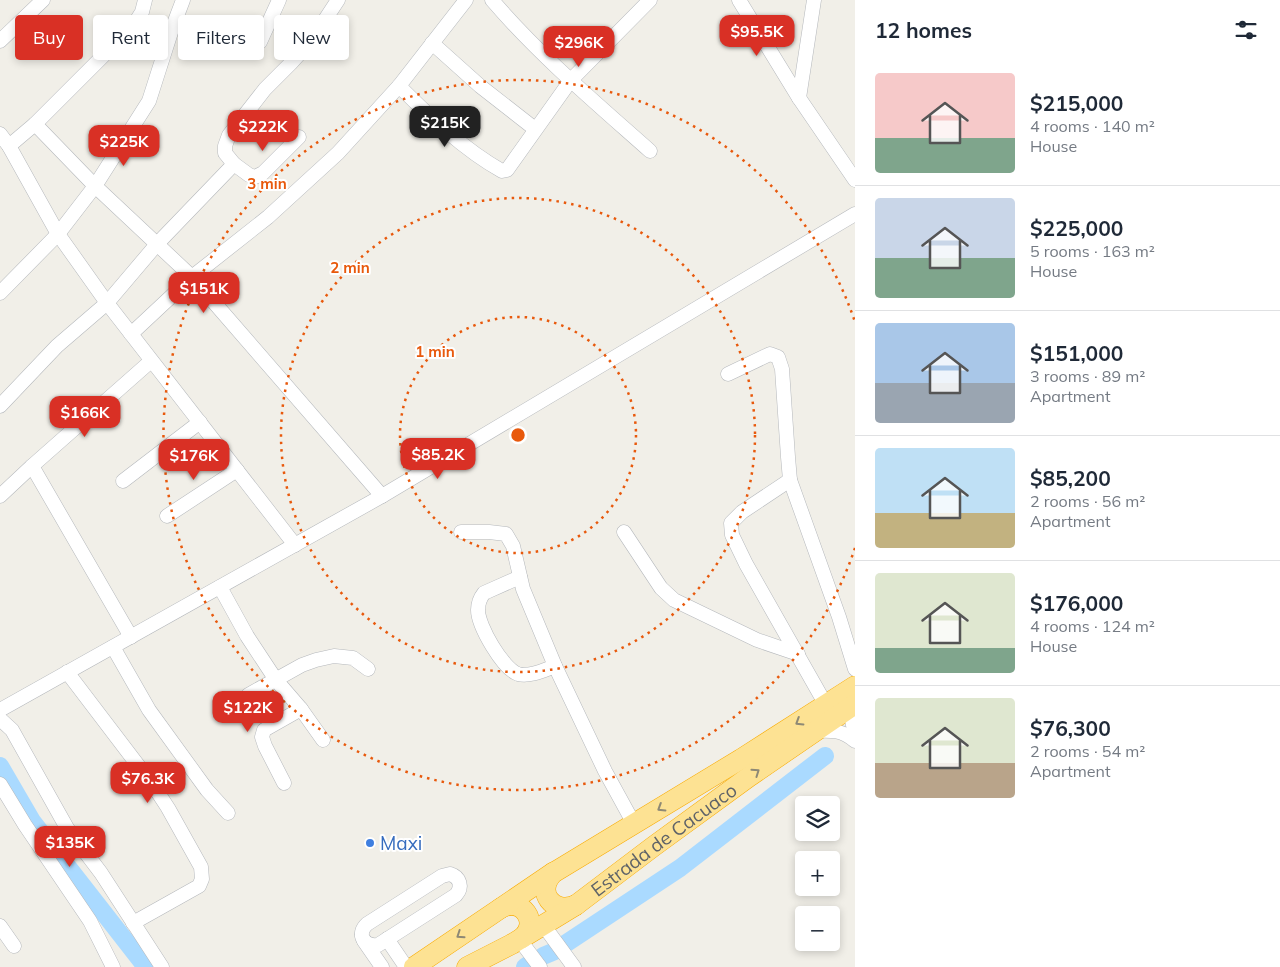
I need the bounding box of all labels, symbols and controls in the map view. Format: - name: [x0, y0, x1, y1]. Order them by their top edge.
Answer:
- chip: Buy: [15, 15, 83, 60]
- chip: Rent: [93, 15, 168, 60]
- chip: Filters: [178, 15, 264, 60]
- chip: New: [274, 15, 349, 60]
- pin: $95.5K: [716, 15, 798, 57]
- icon: filters: [1232, 16, 1260, 44]
- text: 12 homes: [875, 17, 972, 43]
- text: $95.5K: [730, 21, 784, 41]
- pin: $296K: [544, 26, 614, 68]
- text: $296K: [554, 32, 604, 52]
- text: $215,000: [1030, 90, 1123, 116]
- icon: home: [915, 93, 975, 153]
- pin: $215K: [410, 106, 480, 148]
- pin: $222K: [228, 110, 298, 152]
- text: $215K: [420, 112, 470, 132]
- text: $222K: [238, 116, 288, 136]
- text: 4 rooms · 140 m²: [1030, 116, 1155, 136]
- pin: $225K: [89, 124, 159, 167]
- text: $225K: [99, 131, 149, 151]
- text: House: [1030, 136, 1077, 156]
- text: 3 min: [247, 174, 287, 193]
- text: $225,000: [1030, 215, 1123, 241]
- icon: home: [915, 218, 975, 278]
- text: 5 rooms · 163 m²: [1030, 241, 1155, 261]
- text: 2 min: [330, 258, 370, 277]
- text: House: [1030, 261, 1077, 281]
- pin: $151K: [169, 272, 239, 314]
- text: $151K: [179, 278, 229, 298]
- text: $151,000: [1030, 340, 1123, 366]
- text: 1 min: [415, 342, 455, 361]
- icon: home: [915, 343, 975, 403]
- text: 3 rooms · 89 m²: [1030, 366, 1145, 386]
- text: Apartment: [1030, 386, 1111, 406]
- pin: $166K: [50, 396, 120, 438]
- text: $166K: [60, 402, 110, 422]
- centre of rings: [509, 426, 527, 444]
- pin: $176K: [159, 438, 229, 481]
- pin: $85.2K: [397, 438, 479, 480]
- text: $85.2K: [411, 444, 465, 464]
- text: $176K: [169, 445, 219, 465]
- text: $85,200: [1030, 465, 1111, 491]
- icon: home: [915, 468, 975, 528]
- text: 2 rooms · 56 m²: [1030, 491, 1145, 511]
- text: Apartment: [1030, 511, 1111, 531]
- text: $176,000: [1030, 590, 1123, 616]
- icon: home: [915, 593, 975, 653]
- text: 4 rooms · 124 m²: [1030, 616, 1155, 636]
- text: House: [1030, 636, 1077, 656]
- pin: $122K: [213, 690, 283, 733]
- text: $122K: [223, 697, 273, 717]
- one-way arrow: [796, 715, 805, 725]
- text: $76,300: [1030, 715, 1111, 741]
- icon: home: [915, 718, 975, 778]
- text: 2 rooms · 54 m²: [1030, 741, 1145, 761]
- text: Apartment: [1030, 761, 1111, 781]
- pin: $76.3K: [107, 762, 189, 804]
- text: $76.3K: [121, 768, 175, 788]
- one-way arrow: [750, 769, 760, 778]
- street label: Estrada de Cacuaco: [586, 778, 742, 902]
- map controls: [795, 796, 840, 951]
- button: layers: [795, 796, 840, 841]
- one-way arrow: [658, 801, 667, 811]
- pin: $135K: [35, 826, 105, 868]
- place label: Maxi: [380, 831, 422, 855]
- text: $135K: [45, 832, 95, 852]
- marker: Maxi: [364, 837, 376, 849]
- button: +: [795, 851, 840, 896]
- button: −: [795, 906, 840, 951]
- one-way arrow: [457, 929, 466, 938]

